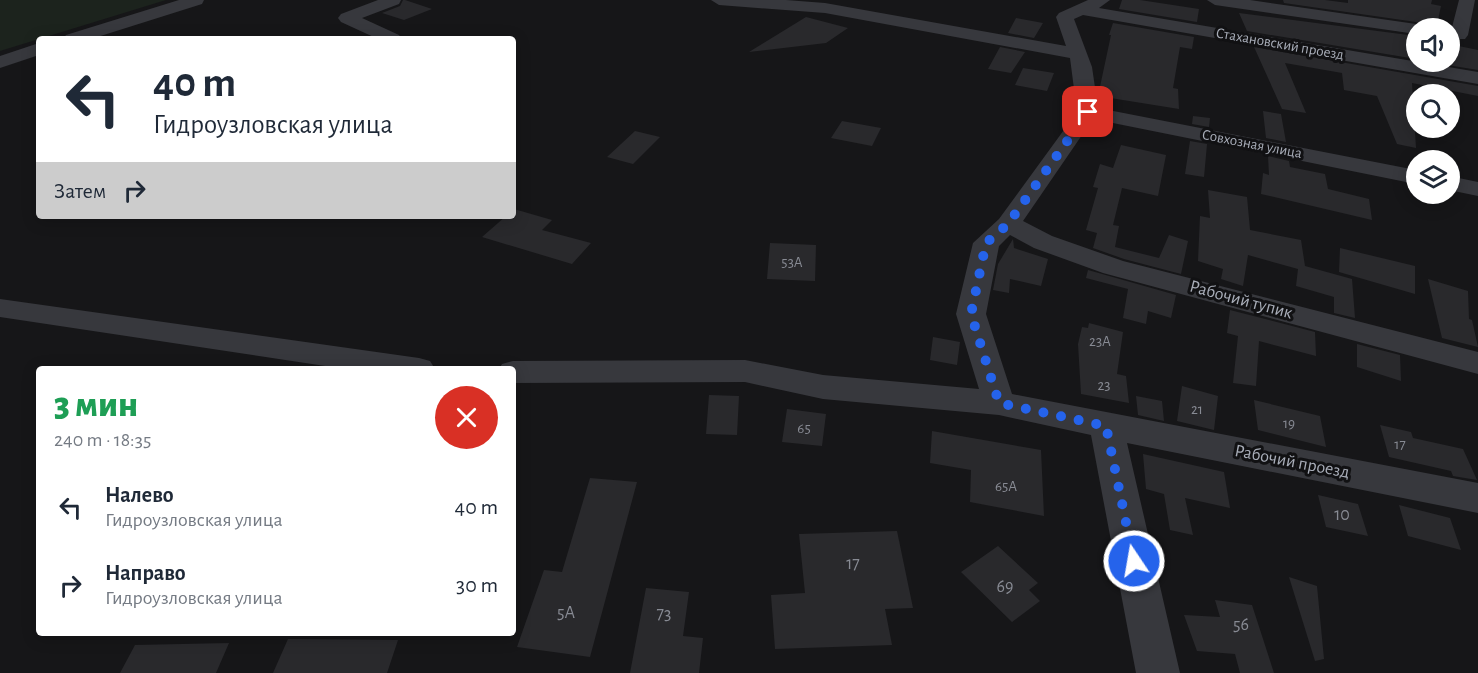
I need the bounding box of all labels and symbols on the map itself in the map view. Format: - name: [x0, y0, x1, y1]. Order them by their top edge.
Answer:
- street label: Стахановский проезд: [1215, 25, 1345, 63]
- pin: [1062, 86, 1113, 137]
- street label: Совхозная улица: [1201, 127, 1303, 161]
- house number: 53А: [781, 255, 803, 270]
- street label: Рабочий тупик: [1188, 277, 1295, 323]
- house number: 23А: [1089, 334, 1111, 349]
- house number: 23: [1097, 378, 1111, 393]
- house number: 21: [1191, 402, 1203, 417]
- house number: 19: [1283, 416, 1295, 431]
- house number: 65: [797, 421, 811, 436]
- house number: 17: [1394, 437, 1406, 452]
- street label: Рабочий проезд: [1233, 441, 1351, 482]
- house number: 65А: [995, 479, 1017, 494]
- house number: 10: [1334, 506, 1350, 524]
- position arrow: [1102, 529, 1166, 593]
- house number: 17: [846, 555, 860, 573]
- house number: 69: [997, 578, 1013, 596]
- house number: 5А: [557, 604, 575, 622]
- house number: 73: [657, 605, 671, 623]
- house number: 56: [1233, 616, 1249, 634]

